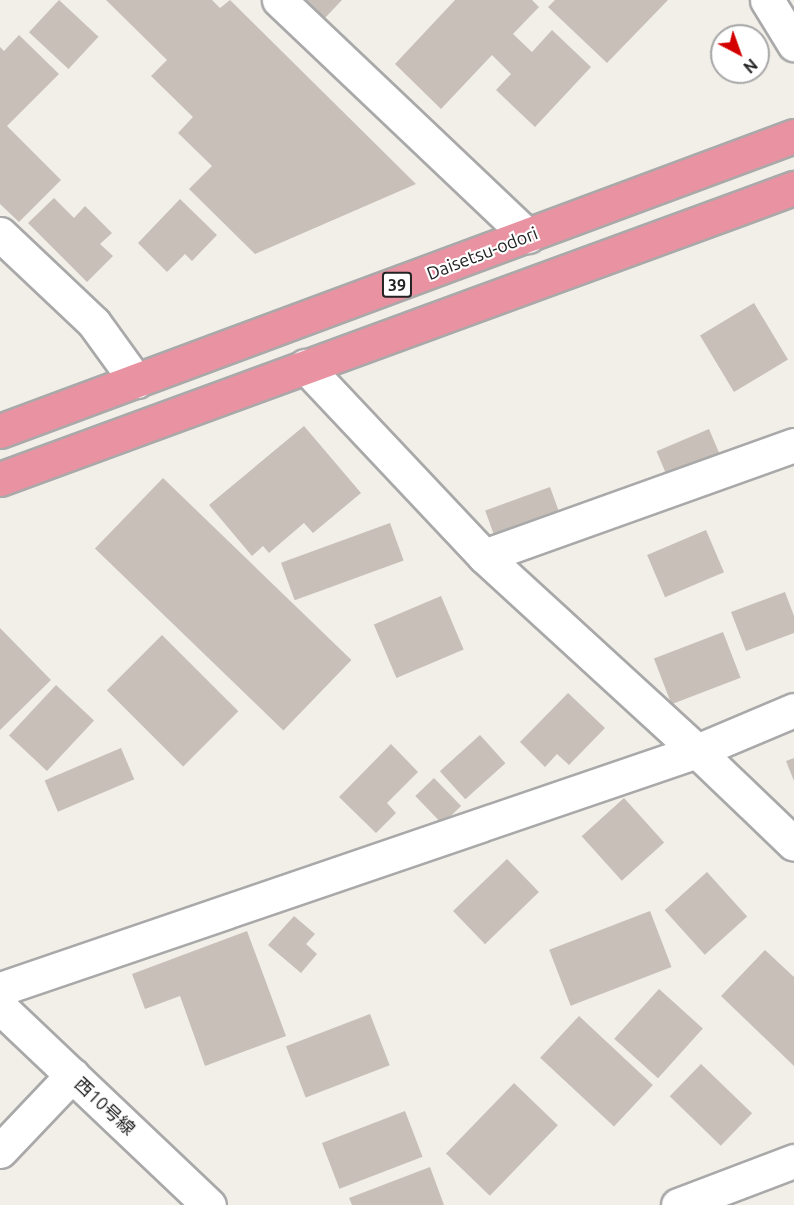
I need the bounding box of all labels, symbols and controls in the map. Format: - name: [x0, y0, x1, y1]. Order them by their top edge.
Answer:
- north arrow: [710, 24, 770, 84]
- text: N: [740, 55, 761, 77]
- street label: Daisetsu-odori: [423, 222, 541, 284]
- road number: 39: [380, 272, 414, 298]
- street label: 西10号線: [70, 1073, 140, 1139]

